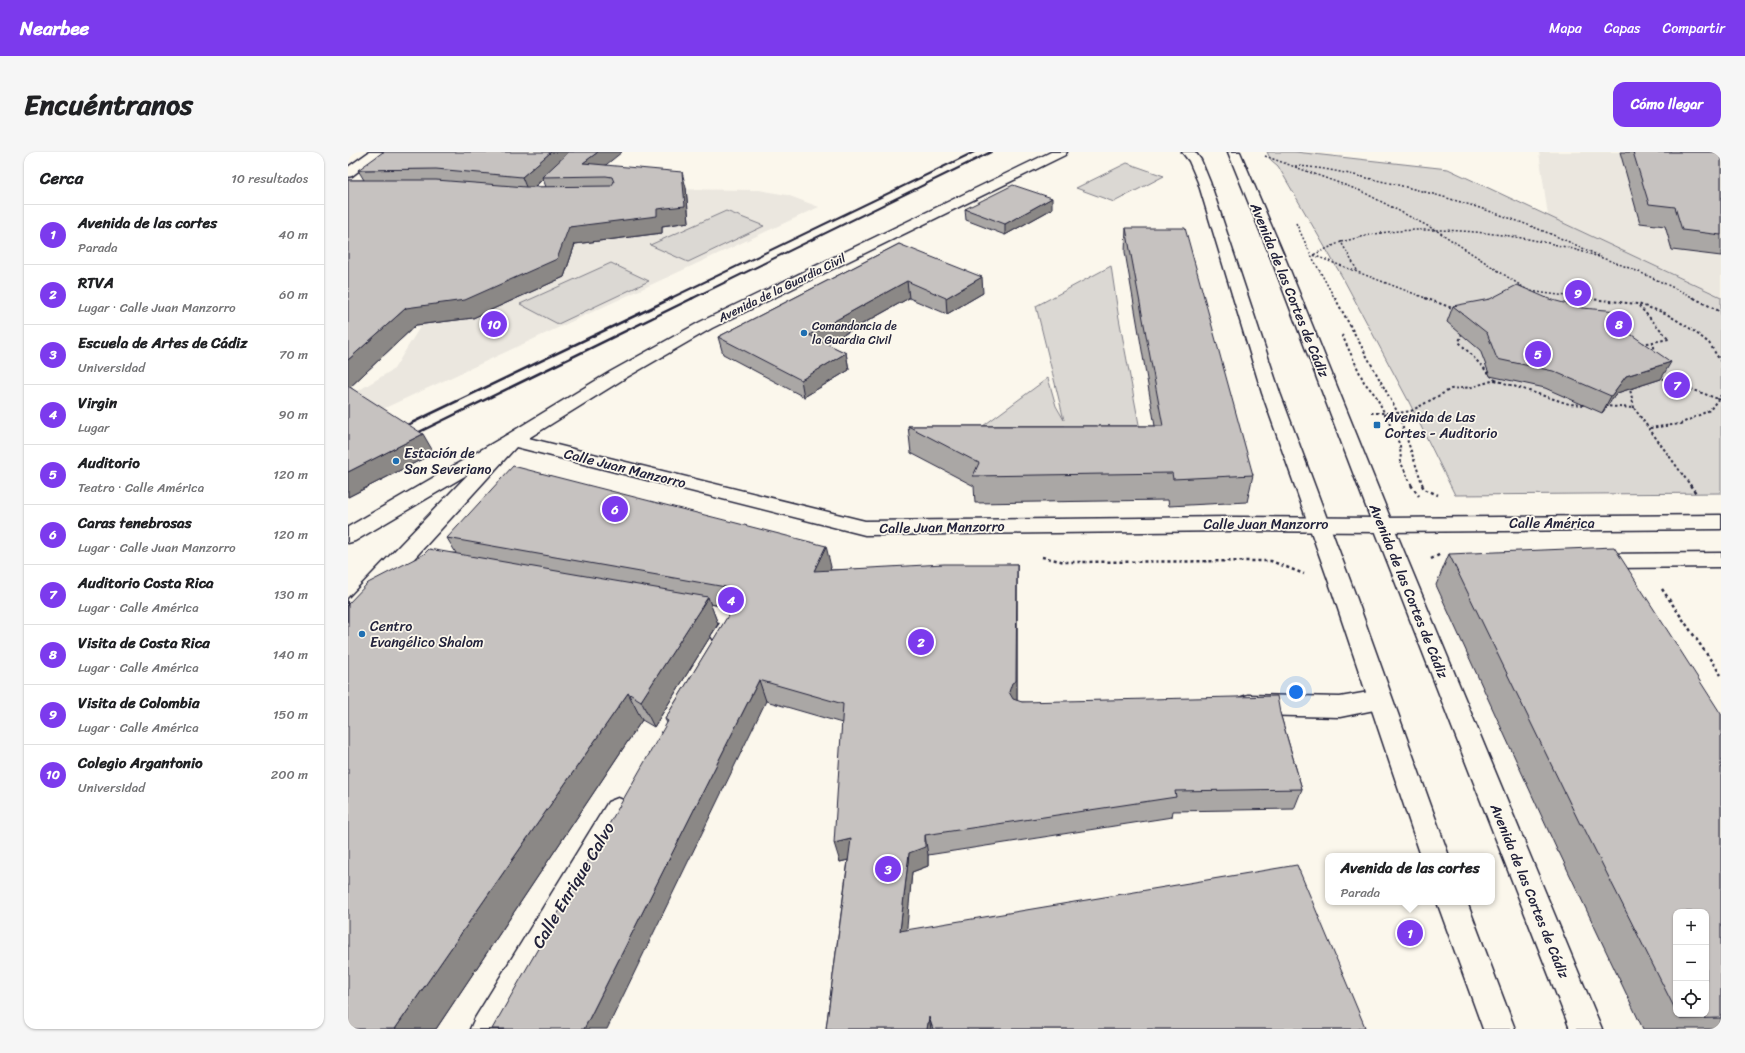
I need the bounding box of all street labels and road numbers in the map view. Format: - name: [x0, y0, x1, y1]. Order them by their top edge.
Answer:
- street label: Avenida de las Cortes de Cádiz: [1243, 198, 1336, 382]
- street label: Avenida de la Guardia Civil: [713, 247, 850, 329]
- street label: Calle Juan Manzorro: [561, 441, 689, 496]
- street label: Avenida de las Cortes de Cádiz: [1362, 499, 1455, 683]
- street label: Calle América: [1509, 511, 1595, 536]
- street label: Calle Juan Manzorro: [1204, 512, 1328, 537]
- street label: Calle Juan Manzorro: [879, 514, 1005, 541]
- street label: Avenida de las Cortes de Cádiz: [1483, 799, 1576, 983]
- street label: Calle Enrique Calvo: [523, 816, 623, 954]

